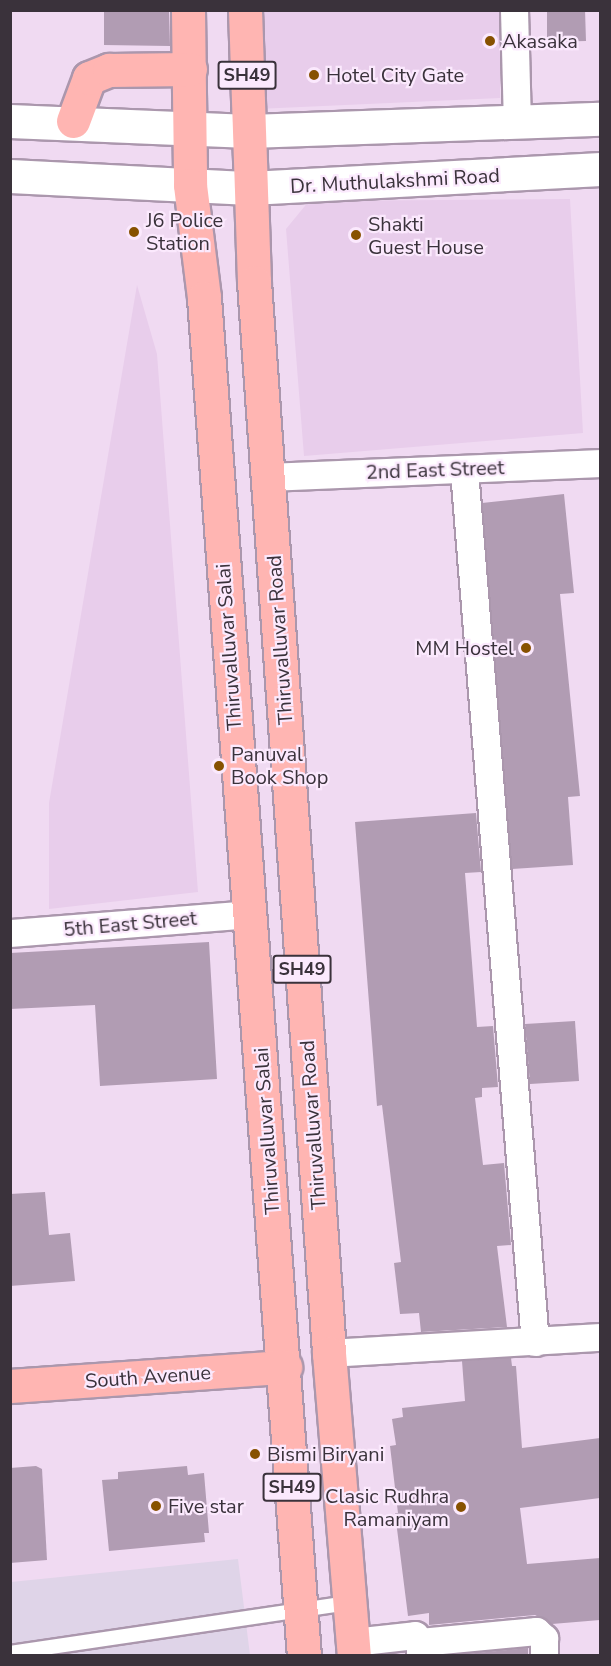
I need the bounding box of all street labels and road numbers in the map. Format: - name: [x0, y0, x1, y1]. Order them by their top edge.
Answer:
- road number: SH49: [217, 60, 277, 90]
- street label: Dr. Muthulakshmi Road: [290, 164, 500, 198]
- street label: 2nd East Street: [365, 456, 505, 484]
- street label: Thiruvalluvar Road: [262, 555, 298, 725]
- street label: Thiruvalluvar Salai: [211, 563, 247, 731]
- street label: 5th East Street: [62, 906, 198, 942]
- road number: SH49: [272, 954, 332, 984]
- street label: Thiruvalluvar Road: [295, 1040, 331, 1210]
- street label: Thiruvalluvar Salai: [249, 1047, 285, 1215]
- street label: South Avenue: [84, 1361, 212, 1393]
- road number: SH49: [262, 1472, 322, 1502]

